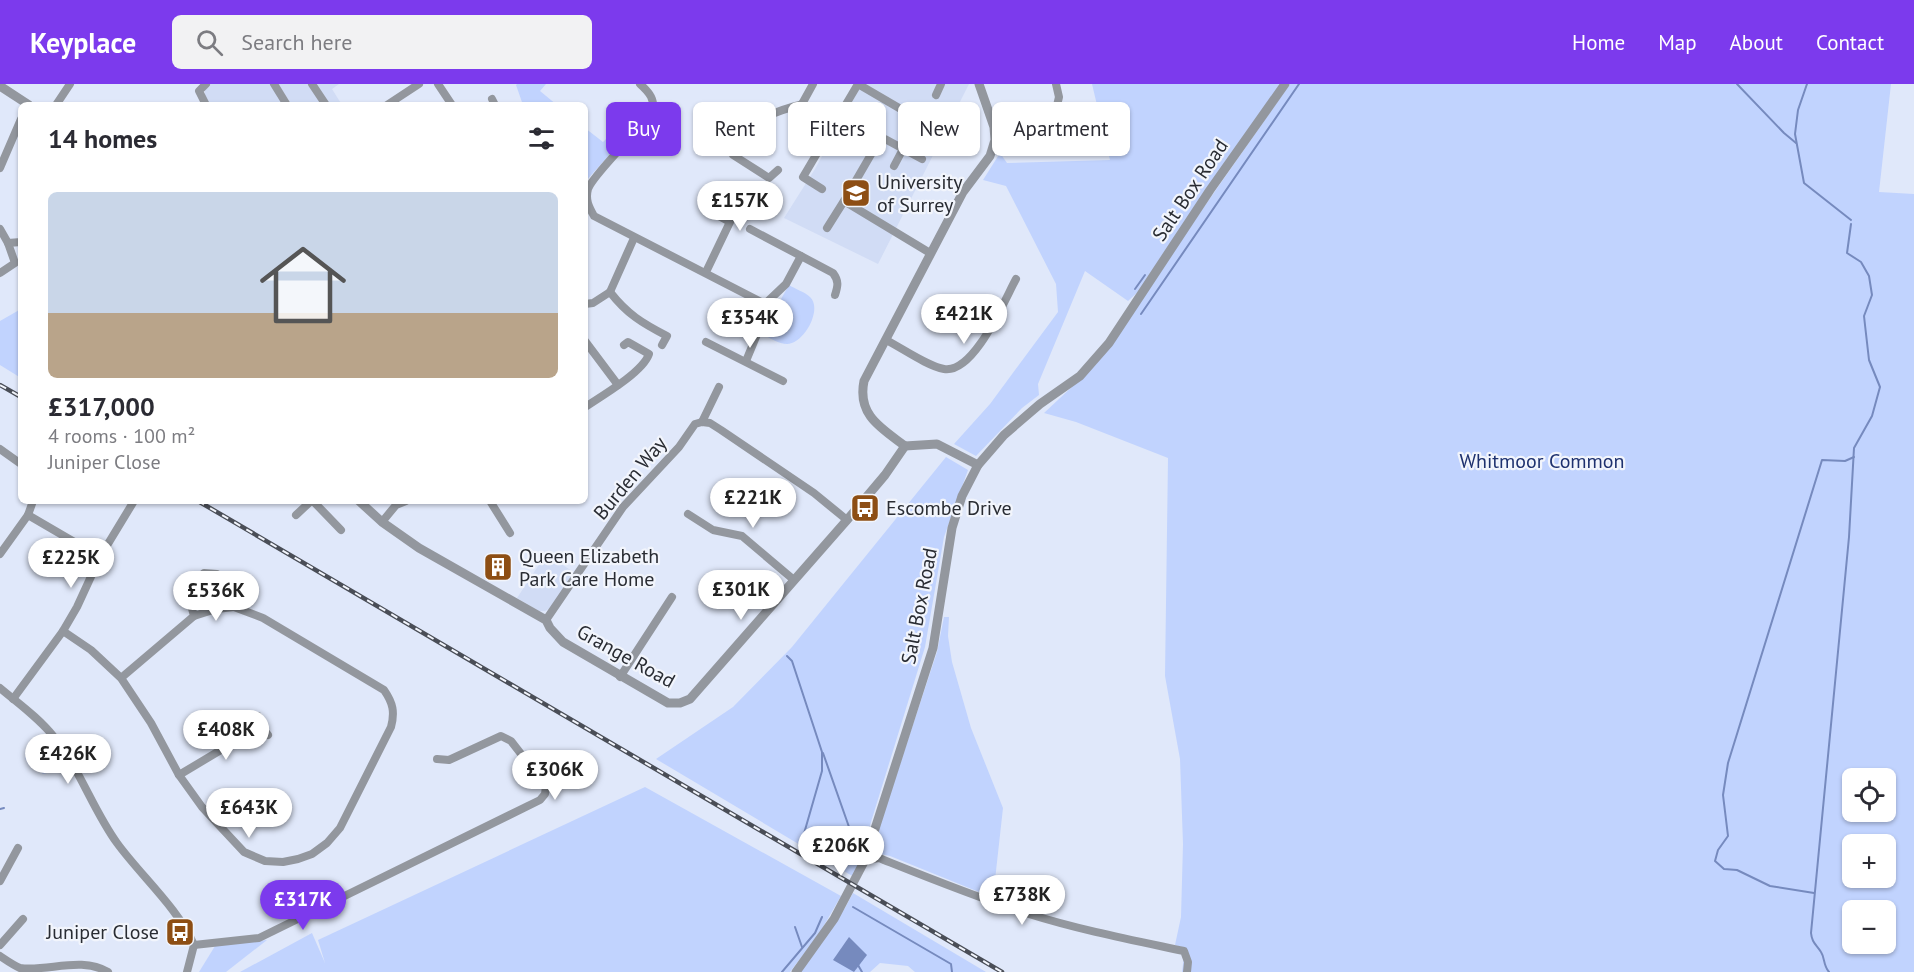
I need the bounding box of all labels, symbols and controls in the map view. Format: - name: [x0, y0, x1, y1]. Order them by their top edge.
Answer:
- search box: [172, 15, 592, 69]
- text: Keyplace: [30, 24, 136, 61]
- icon: search: [193, 26, 226, 59]
- text: Search here: [241, 28, 352, 56]
- text: Home: [1572, 29, 1625, 56]
- text: Map: [1658, 29, 1697, 56]
- text: About: [1730, 29, 1783, 56]
- text: Contact: [1816, 29, 1884, 56]
- chip: Buy: [606, 102, 681, 156]
- chip: Rent: [693, 102, 776, 156]
- chip: Filters: [788, 102, 886, 156]
- chip: New: [898, 102, 980, 156]
- chip: Apartment: [992, 102, 1130, 156]
- text: 14 homes: [48, 122, 157, 155]
- icon: filters: [525, 122, 558, 155]
- street label: Salt Box Road: [1146, 134, 1234, 246]
- place label: University of Surrey: [877, 169, 963, 218]
- school or university icon: University of Surrey: [840, 177, 872, 209]
- pin: £157K: [698, 181, 782, 232]
- text: £157K: [711, 187, 769, 213]
- icon: home: [249, 231, 357, 339]
- pin: £421K: [922, 294, 1006, 345]
- pin: £354K: [708, 298, 792, 349]
- text: £421K: [935, 300, 993, 326]
- text: £354K: [721, 304, 779, 330]
- text: £317,000: [48, 390, 155, 423]
- text: 4 rooms · 100 m²: [48, 423, 195, 449]
- street label: Burden Way: [588, 430, 673, 525]
- park label: Whitmoor Common: [1459, 448, 1625, 474]
- text: Juniper Close: [48, 449, 161, 475]
- pin: £221K: [711, 478, 795, 529]
- text: £221K: [724, 484, 782, 510]
- bus stop icon: Escombe Drive: [849, 492, 881, 524]
- place label: Escombe Drive: [886, 495, 1012, 521]
- pin: £225K: [29, 538, 113, 589]
- place label: Queen Elizabeth Park Care Home: [519, 543, 659, 592]
- text: £225K: [42, 544, 100, 570]
- street label: Salt Box Road: [895, 546, 943, 666]
- building icon: Queen Elizabeth Park Care Home: [482, 551, 514, 583]
- pin: £301K: [699, 570, 783, 621]
- pin: £536K: [174, 571, 258, 622]
- text: £301K: [712, 576, 770, 602]
- text: £536K: [187, 577, 245, 603]
- street label: Grange Road: [572, 618, 680, 694]
- pin: £408K: [184, 710, 268, 761]
- text: £408K: [197, 716, 255, 742]
- pin: £426K: [26, 734, 110, 785]
- text: £426K: [39, 740, 97, 766]
- pin: £306K: [513, 750, 597, 801]
- text: £306K: [526, 756, 584, 782]
- map controls: [1842, 768, 1896, 954]
- button: locate: [1842, 768, 1896, 822]
- pin: £643K: [207, 788, 291, 839]
- text: £643K: [220, 794, 278, 820]
- pin: £206K: [799, 826, 883, 877]
- text: £206K: [812, 832, 870, 858]
- button: +: [1842, 834, 1896, 888]
- pin: £738K: [980, 875, 1064, 926]
- pin: £317K: [261, 880, 345, 931]
- text: £738K: [993, 881, 1051, 907]
- text: £317K: [274, 886, 332, 912]
- button: −: [1842, 900, 1896, 954]
- bus stop icon: Juniper Close: [164, 916, 196, 948]
- place label: Juniper Close: [45, 919, 159, 945]

